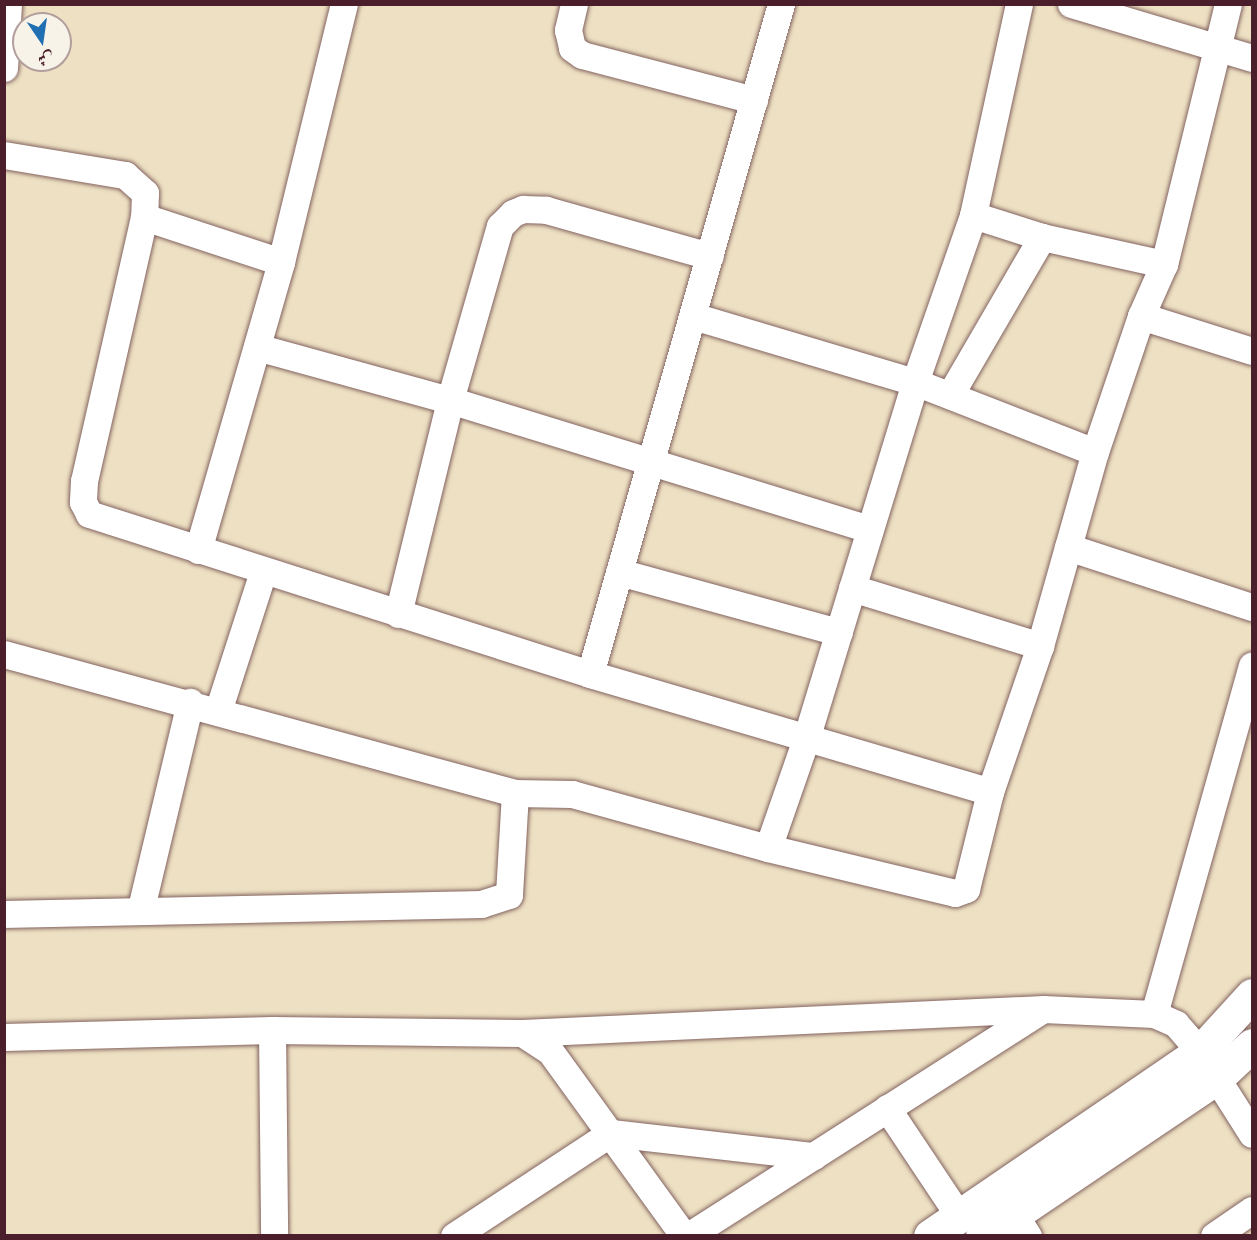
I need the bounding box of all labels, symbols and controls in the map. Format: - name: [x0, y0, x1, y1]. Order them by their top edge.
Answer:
- north arrow: [12, 12, 72, 72]
- text: ش: [36, 46, 56, 69]

